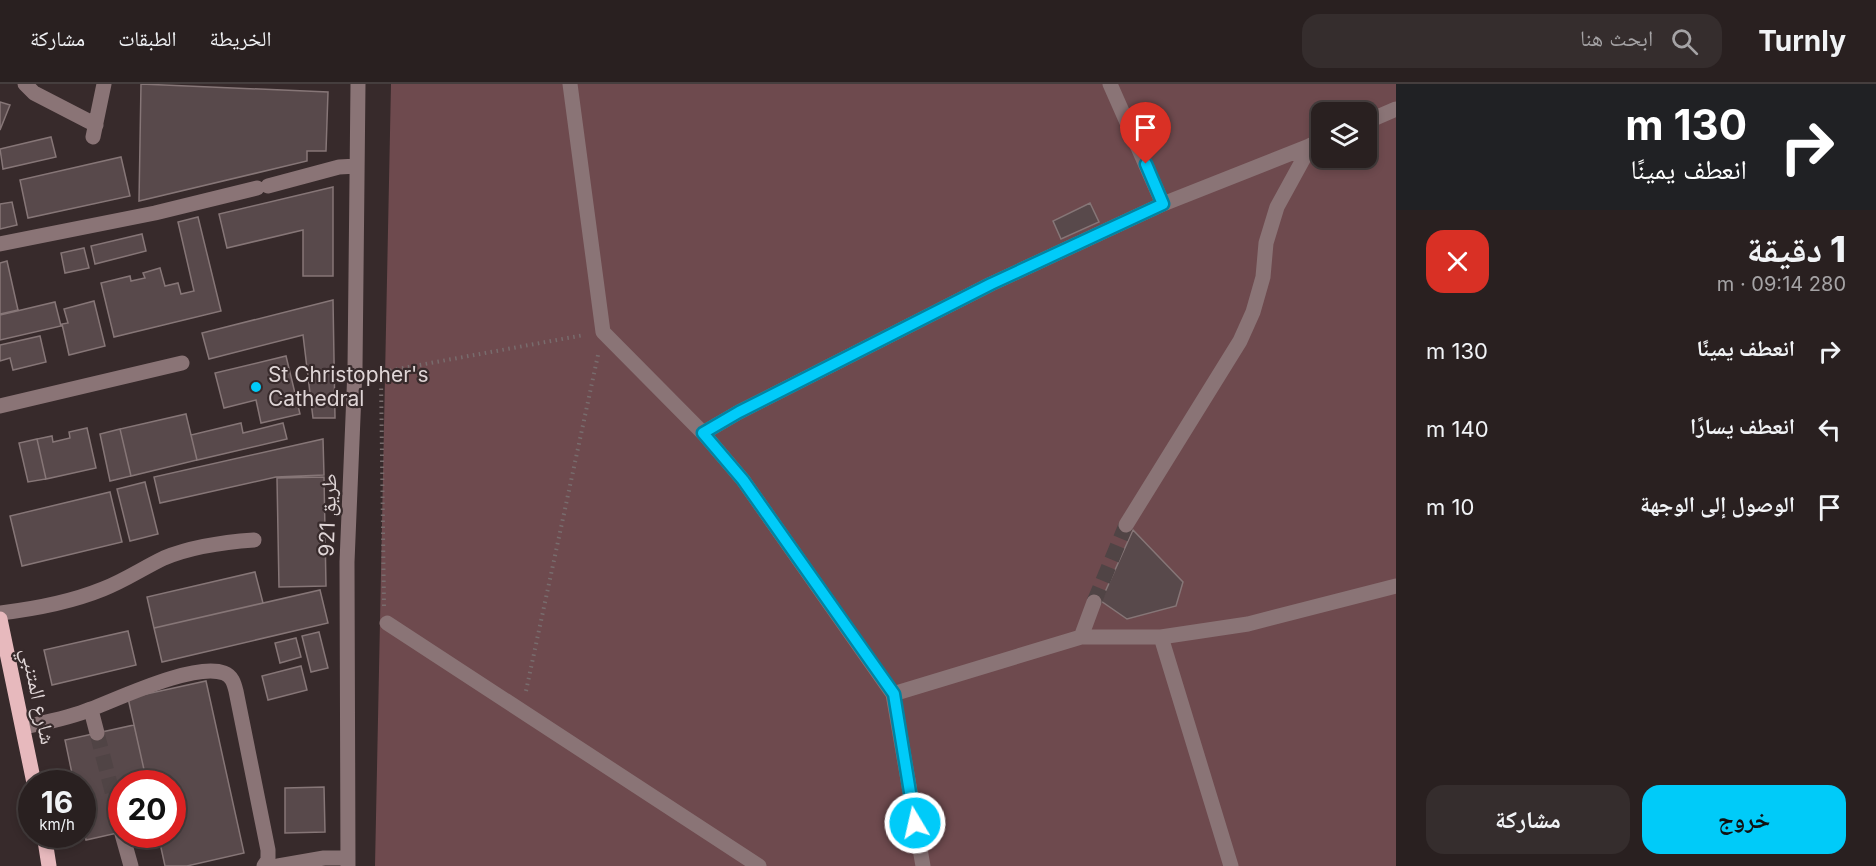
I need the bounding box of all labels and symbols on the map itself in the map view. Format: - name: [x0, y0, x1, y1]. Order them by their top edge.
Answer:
- pin: [1120, 102, 1171, 164]
- place label: St Christopher's Cathedral: [268, 362, 428, 411]
- marker: St Christopher's Cathedral: [249, 380, 263, 394]
- street label: طريق 921: [314, 473, 342, 557]
- street label: شارع المتنبي: [12, 645, 61, 747]
- speed limit sign: 20: [108, 770, 186, 848]
- position arrow: [883, 791, 947, 855]

